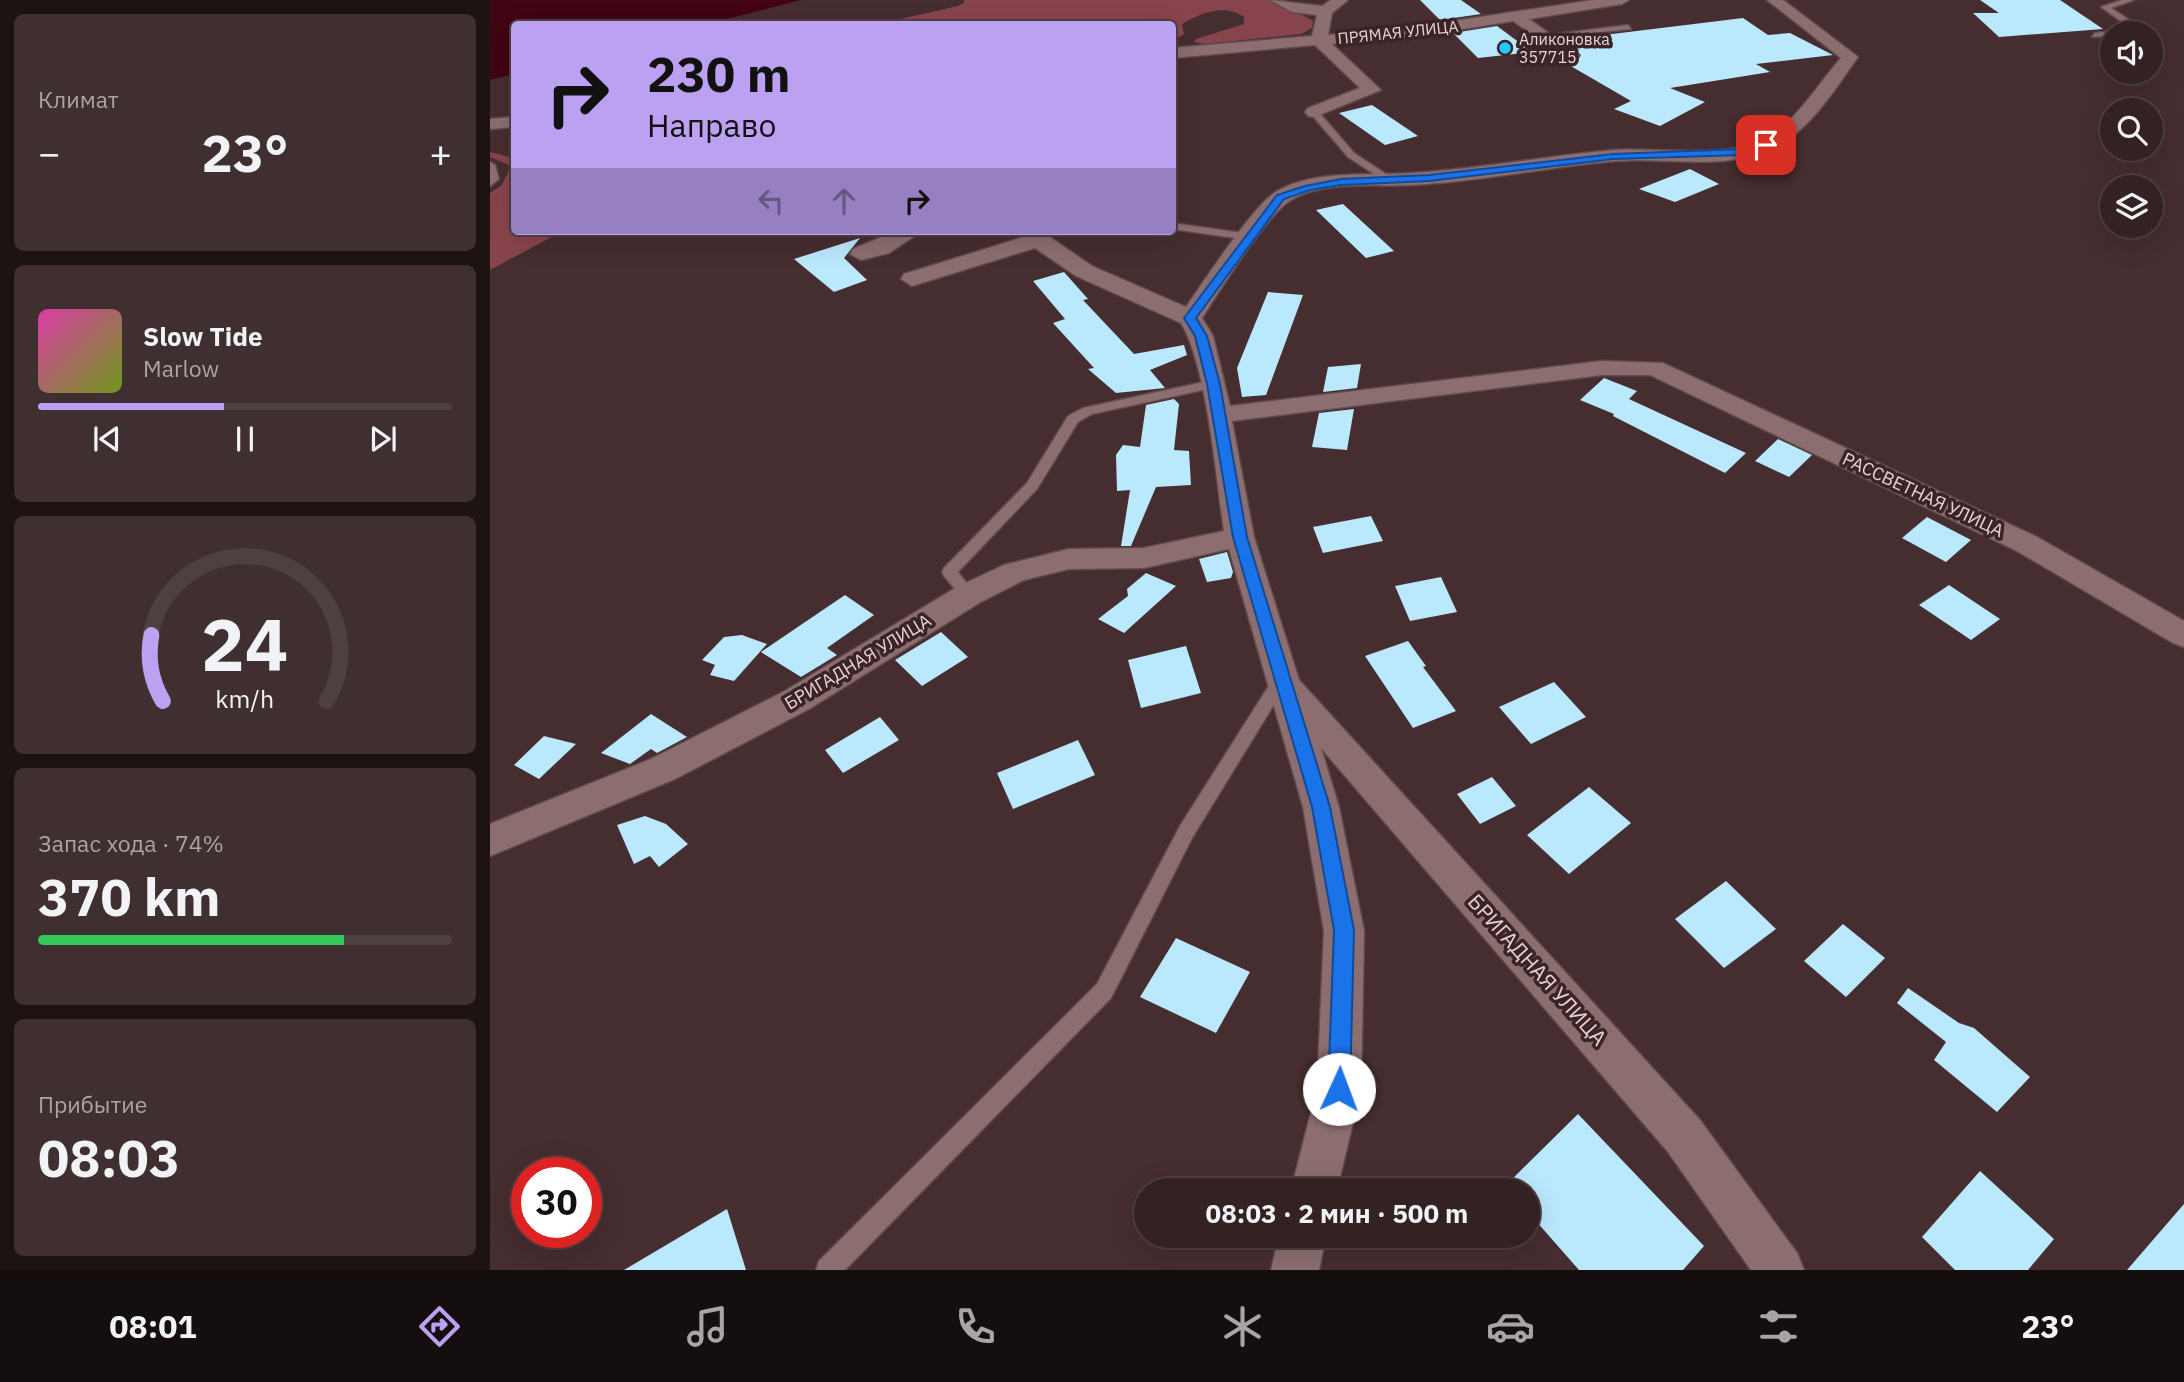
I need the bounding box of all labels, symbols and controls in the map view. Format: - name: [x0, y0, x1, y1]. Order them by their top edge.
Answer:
- street label: ПРЯМАЯ УЛИЦА: [1337, 16, 1459, 48]
- map controls: [2100, 21, 2163, 238]
- button: sound: [2100, 21, 2163, 84]
- place label: Аликоновка 357715: [1519, 29, 1610, 67]
- marker: Аликоновка 357715: [1497, 40, 1513, 56]
- text: 230 m: [647, 42, 791, 105]
- icon: right: [532, 49, 623, 140]
- text: Климат: [38, 84, 119, 114]
- button: search: [2100, 98, 2163, 161]
- text: Направо: [647, 104, 776, 146]
- pin: [1736, 115, 1796, 175]
- text: 23°: [202, 119, 288, 186]
- icon: arrive: [1747, 126, 1785, 164]
- text: −: [38, 128, 61, 177]
- text: +: [429, 128, 452, 177]
- button: layers: [2100, 175, 2163, 238]
- icon: left: [752, 182, 790, 220]
- icon: ahead: [825, 182, 863, 220]
- icon: right: [898, 182, 936, 220]
- text: Slow Tide: [143, 319, 263, 353]
- text: Marlow: [143, 353, 219, 383]
- icon: previous: [88, 420, 126, 458]
- icon: pause: [226, 420, 264, 458]
- icon: next: [364, 420, 402, 458]
- street label: РАССВЕТНАЯ УЛИЦА: [1839, 447, 2008, 542]
- text: 24: [201, 596, 289, 691]
- street label: БРИГАДНАЯ УЛИЦА: [780, 608, 936, 714]
- text: km/h: [216, 682, 274, 715]
- text: Запас хода · 74%: [38, 828, 224, 858]
- text: 370 km: [38, 863, 220, 930]
- street label: БРИГАДНАЯ УЛИЦА: [1462, 888, 1613, 1051]
- position arrow: [1302, 1052, 1376, 1126]
- text: Прибытие: [38, 1089, 147, 1119]
- text: 08:03: [38, 1124, 180, 1191]
- speed limit sign: 30: [511, 1157, 602, 1248]
- text: 08:03 · 2 мин · 500 m: [1206, 1196, 1468, 1230]
- icon: directions: [415, 1302, 464, 1351]
- icon: music: [683, 1302, 732, 1351]
- icon: phone: [951, 1302, 1000, 1351]
- icon: climate: [1218, 1302, 1267, 1351]
- icon: car: [1486, 1302, 1535, 1351]
- icon: filters: [1754, 1302, 1803, 1351]
- text: 08:01: [109, 1305, 197, 1347]
- text: 23°: [2021, 1305, 2075, 1347]

